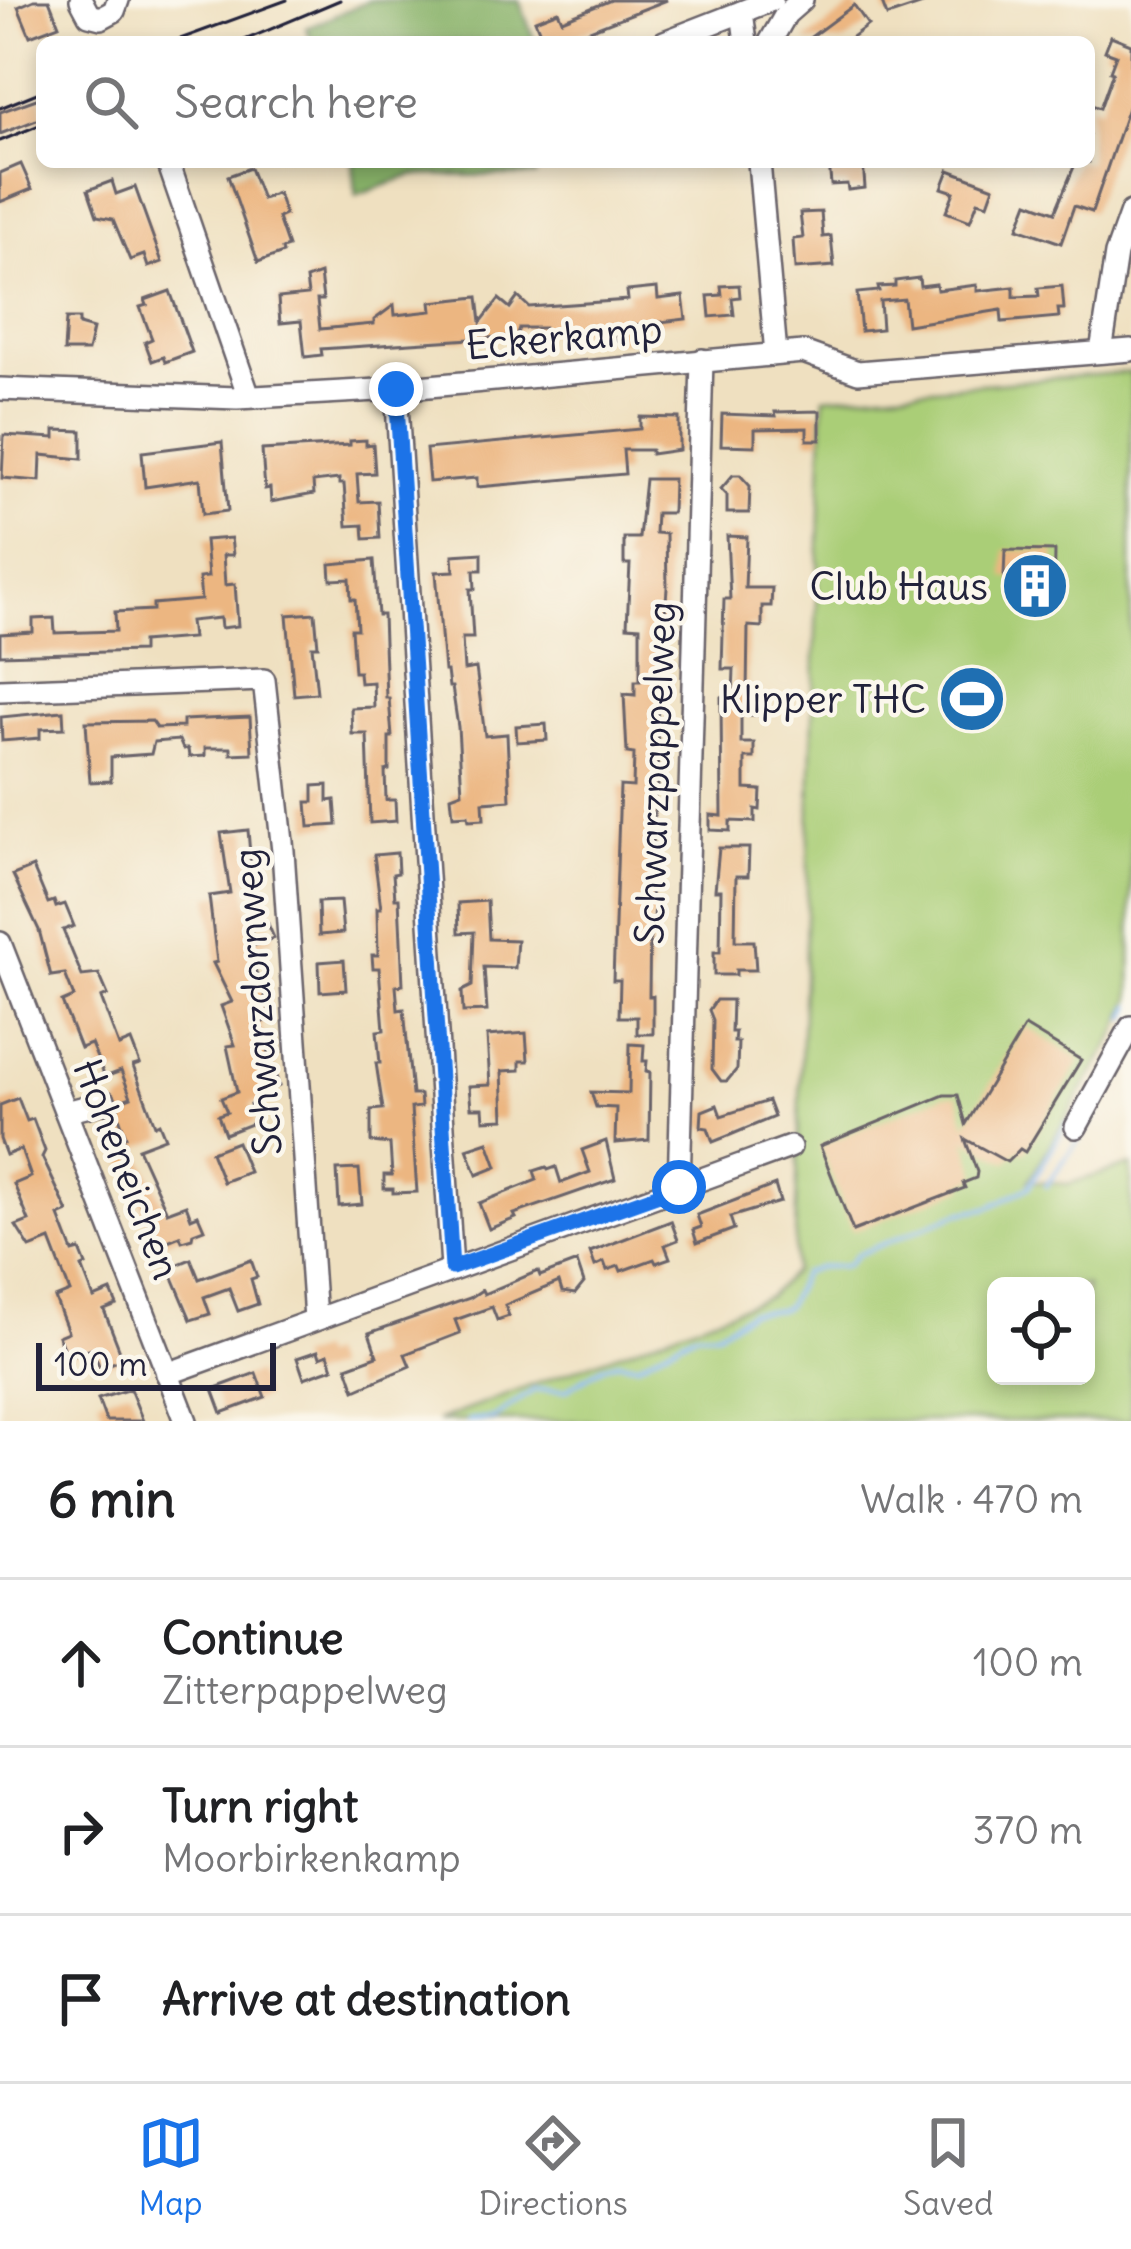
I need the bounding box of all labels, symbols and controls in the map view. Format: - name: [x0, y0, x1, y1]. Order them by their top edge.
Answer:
- search box: [36, 36, 1095, 168]
- icon: search: [78, 69, 144, 135]
- text: Search here: [174, 74, 418, 130]
- street label: Eckerkamp: [464, 305, 664, 370]
- route end: [369, 362, 423, 416]
- building icon: Club Haus: [1000, 551, 1070, 621]
- place label: Club Haus: [809, 562, 988, 611]
- street label: Schwarzpappelweg: [625, 601, 686, 945]
- sports icon: Klipper THC: [937, 664, 1007, 734]
- place label: Klipper THC: [720, 675, 926, 724]
- street label: Schwarzdornweg: [222, 847, 293, 1157]
- street label: Hoheneichen: [62, 1052, 191, 1286]
- route start: [652, 1160, 706, 1214]
- map controls: [987, 1277, 1095, 1385]
- button: locate: [987, 1277, 1095, 1385]
- scale bar: [36, 1337, 276, 1390]
- text: 100 m: [54, 1343, 147, 1385]
- text: 6 min: [48, 1467, 175, 1531]
- text: Walk · 470 m: [860, 1475, 1083, 1524]
- text: Continue: [162, 1610, 344, 1666]
- icon: ahead: [48, 1630, 114, 1696]
- text: 100 m: [973, 1638, 1083, 1687]
- text: Zitterpappelweg: [162, 1666, 448, 1715]
- text: Turn right: [162, 1778, 358, 1834]
- icon: right: [48, 1798, 114, 1864]
- text: 370 m: [973, 1806, 1083, 1855]
- text: Moorbirkenkamp: [162, 1834, 461, 1883]
- icon: arrive: [48, 1966, 114, 2032]
- text: Arrive at destination: [162, 1971, 571, 2027]
- tab: Map: [138, 2110, 204, 2224]
- tab: Directions: [479, 2110, 628, 2224]
- tab: Saved: [903, 2110, 993, 2224]

